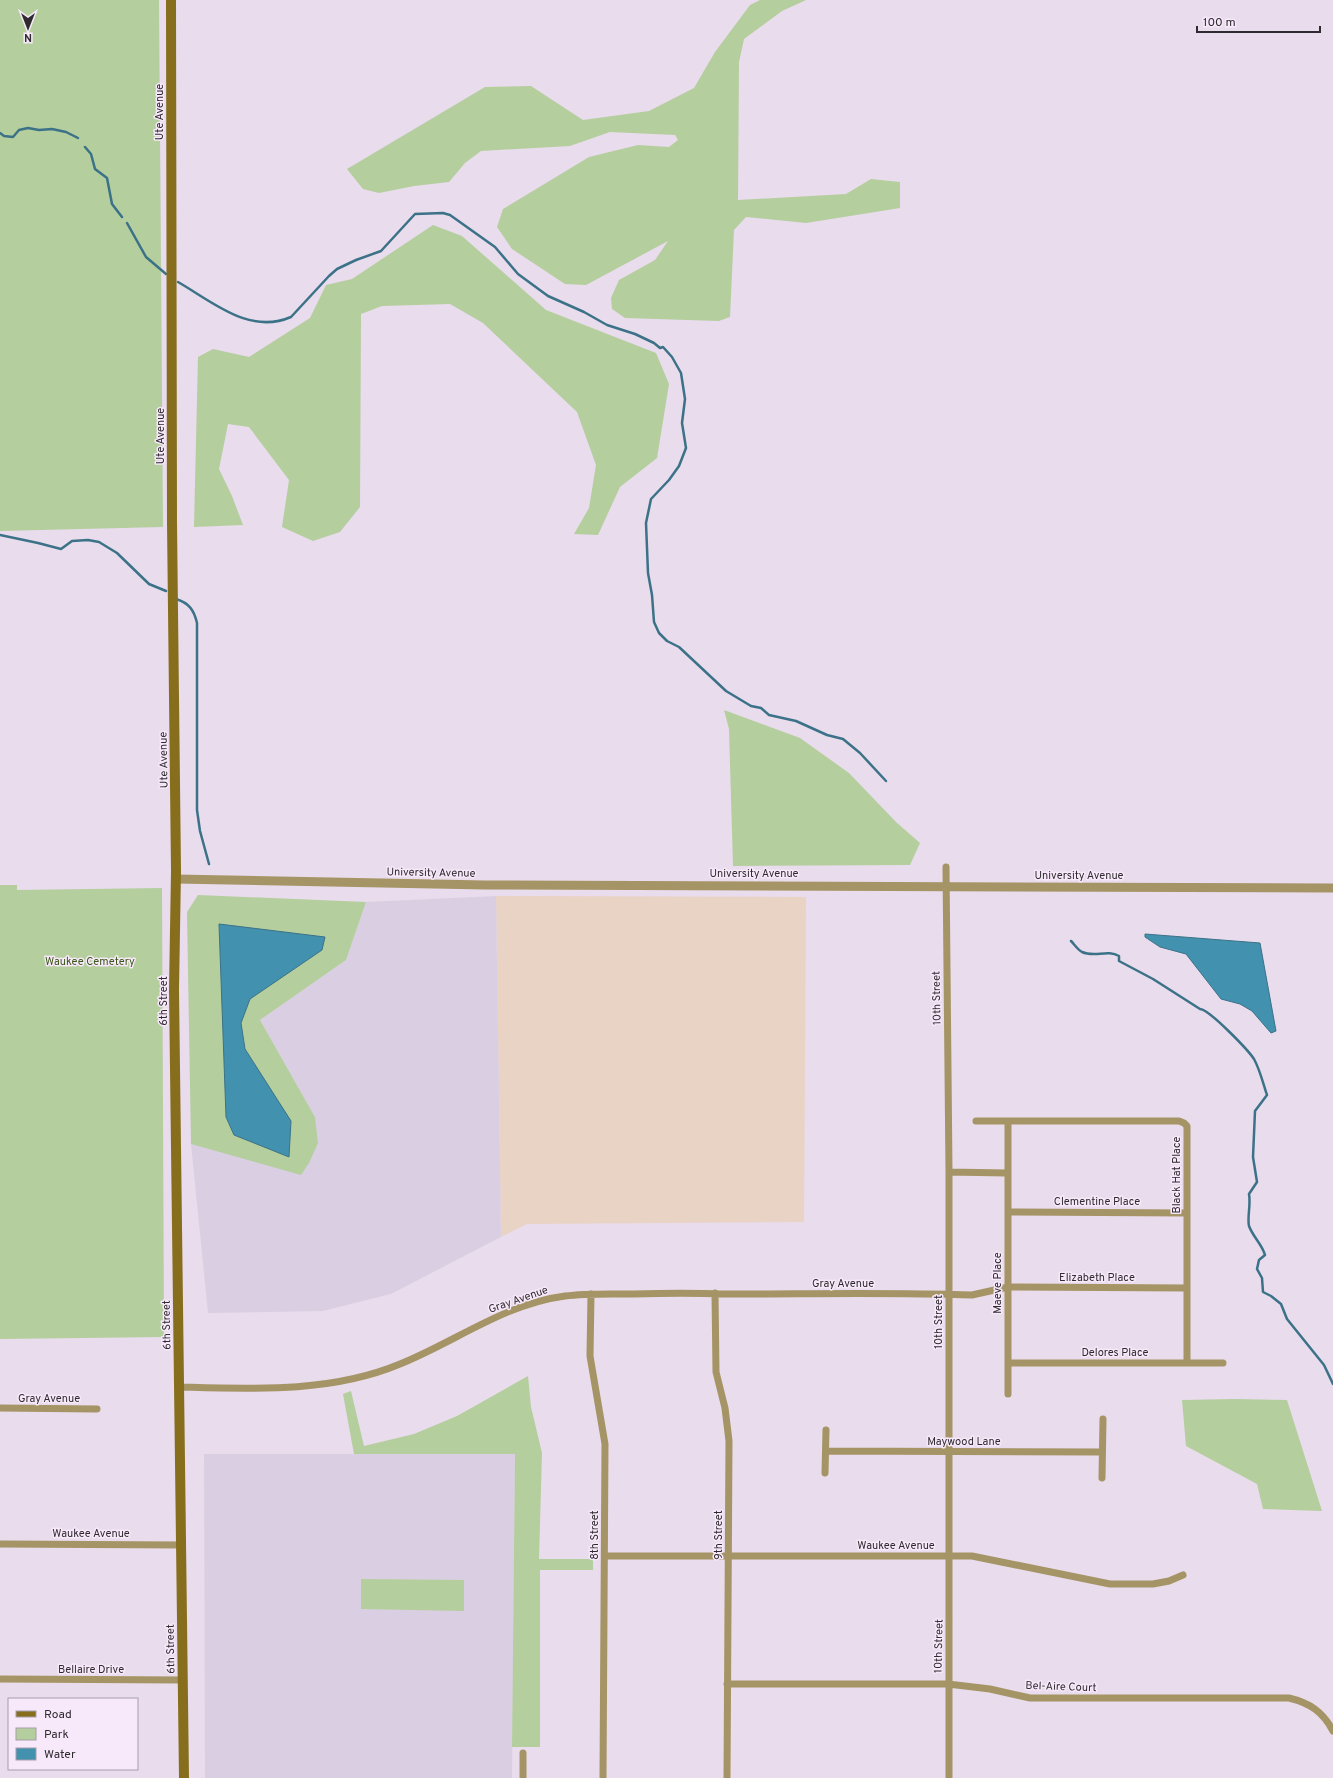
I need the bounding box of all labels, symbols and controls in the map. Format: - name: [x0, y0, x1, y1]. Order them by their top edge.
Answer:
- north arrow: [8, 8, 48, 48]
- scale bar: [1197, 8, 1320, 34]
- text: 100 m: [1203, 15, 1236, 31]
- text: N: [24, 30, 32, 44]
- street label: Ute Avenue: [153, 84, 167, 140]
- street label: Ute Avenue: [154, 408, 168, 464]
- street label: Ute Avenue: [157, 732, 171, 788]
- street label: University Avenue: [386, 865, 476, 881]
- street label: University Avenue: [710, 867, 799, 881]
- street label: University Avenue: [1035, 869, 1124, 883]
- park label: Waukee Cemetery: [45, 955, 135, 969]
- street label: 10th Street: [930, 971, 944, 1025]
- street label: 6th Street: [157, 976, 171, 1026]
- street label: Black Hat Place: [1170, 1136, 1184, 1213]
- street label: Clementine Place: [1054, 1195, 1140, 1209]
- street label: Maeve Place: [991, 1252, 1005, 1314]
- street label: Elizabeth Place: [1059, 1271, 1135, 1285]
- street label: Gray Avenue: [812, 1277, 874, 1291]
- street label: Gray Avenue: [487, 1283, 550, 1317]
- street label: 10th Street: [932, 1295, 946, 1349]
- street label: 6th Street: [160, 1300, 174, 1350]
- street label: Delores Place: [1081, 1346, 1149, 1360]
- street label: Gray Avenue: [18, 1392, 80, 1406]
- street label: Maywood Lane: [927, 1435, 1001, 1449]
- street label: 8th Street: [588, 1510, 602, 1560]
- street label: 9th Street: [712, 1510, 726, 1560]
- street label: Waukee Avenue: [52, 1527, 130, 1541]
- street label: Waukee Avenue: [857, 1539, 935, 1553]
- street label: 10th Street: [932, 1619, 946, 1673]
- street label: 6th Street: [164, 1624, 178, 1674]
- street label: Bellaire Drive: [58, 1663, 124, 1677]
- street label: Bel-Aire Court: [1025, 1679, 1097, 1695]
- legend: [8, 1698, 138, 1770]
- text: Road: [44, 1707, 72, 1723]
- text: Park: [44, 1727, 69, 1743]
- text: Water: [44, 1747, 76, 1763]

